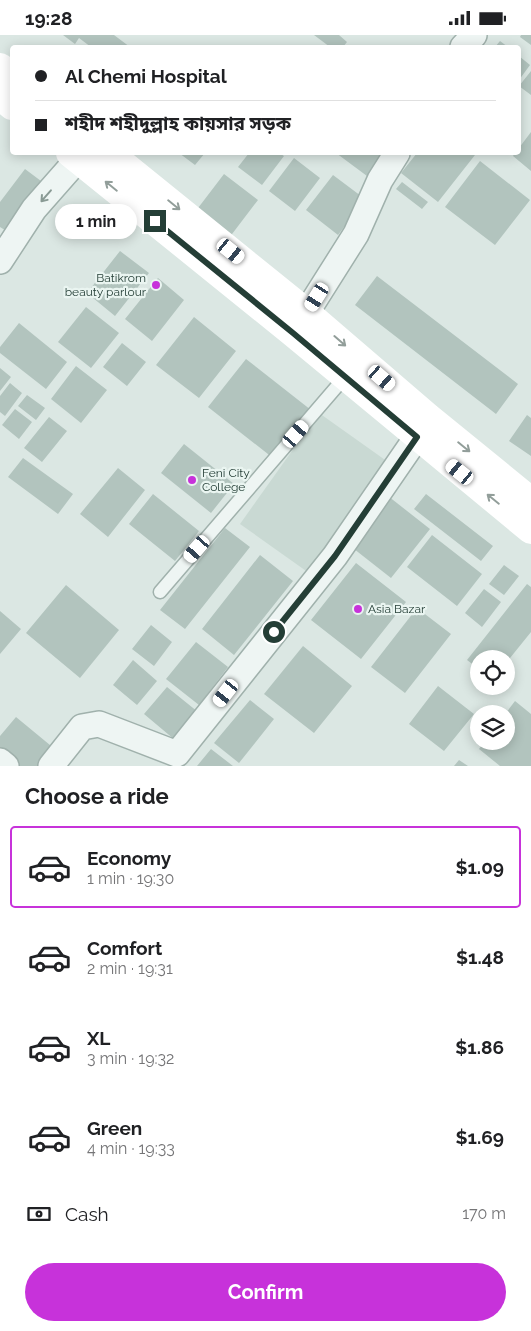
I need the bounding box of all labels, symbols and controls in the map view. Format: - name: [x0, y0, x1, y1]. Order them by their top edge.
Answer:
- text: 19:28: [25, 7, 72, 29]
- text: Al Chemi Hospital: [65, 65, 227, 87]
- text: শহীদ শহীদুল্লাহ কায়সার সড়ক: [65, 112, 291, 134]
- one-way arrow: [104, 180, 117, 191]
- one-way arrow: [40, 189, 52, 202]
- one-way arrow: [167, 200, 180, 211]
- callout: 1 min: [55, 203, 138, 239]
- route end: [144, 210, 166, 232]
- text: 1 min: [76, 212, 116, 231]
- car: [214, 236, 247, 266]
- place label: Batikrom beauty parlour: [65, 271, 147, 299]
- marker: Batikrom beauty parlour: [150, 279, 162, 291]
- car: [302, 280, 331, 314]
- one-way arrow: [333, 336, 346, 347]
- car: [365, 362, 398, 394]
- car: [280, 418, 311, 450]
- one-way arrow: [457, 441, 470, 452]
- car: [443, 457, 476, 487]
- place label: Feni City College: [202, 466, 250, 494]
- marker: Feni City College: [186, 474, 198, 486]
- one-way arrow: [487, 494, 500, 505]
- car: [181, 533, 212, 565]
- place label: Asia Bazar: [368, 602, 426, 616]
- marker: Asia Bazar: [352, 603, 364, 615]
- route start: [263, 621, 285, 643]
- map controls: [470, 650, 515, 750]
- button: locate: [470, 650, 515, 695]
- car: [210, 677, 241, 709]
- button: layers: [470, 705, 515, 750]
- text: Choose a ride: [25, 783, 169, 809]
- icon: car: [27, 845, 72, 890]
- text: Economy: [87, 847, 171, 869]
- text: $1.09: [455, 856, 504, 878]
- text: 1 min · 19:30: [87, 869, 174, 888]
- icon: car: [27, 935, 72, 980]
- text: Comfort: [87, 937, 162, 959]
- text: $1.48: [456, 946, 504, 968]
- text: 2 min · 19:31: [87, 959, 173, 978]
- icon: car: [27, 1025, 72, 1070]
- text: XL: [87, 1027, 110, 1049]
- text: $1.86: [455, 1036, 504, 1058]
- text: 3 min · 19:32: [87, 1049, 174, 1068]
- icon: car: [27, 1115, 72, 1160]
- text: Green: [87, 1117, 142, 1139]
- text: $1.69: [456, 1126, 504, 1148]
- text: 4 min · 19:33: [87, 1139, 175, 1158]
- icon: cash: [25, 1200, 53, 1228]
- text: Cash: [65, 1203, 109, 1225]
- text: 170 m: [462, 1204, 506, 1223]
- button: Confirm: [25, 1263, 506, 1321]

